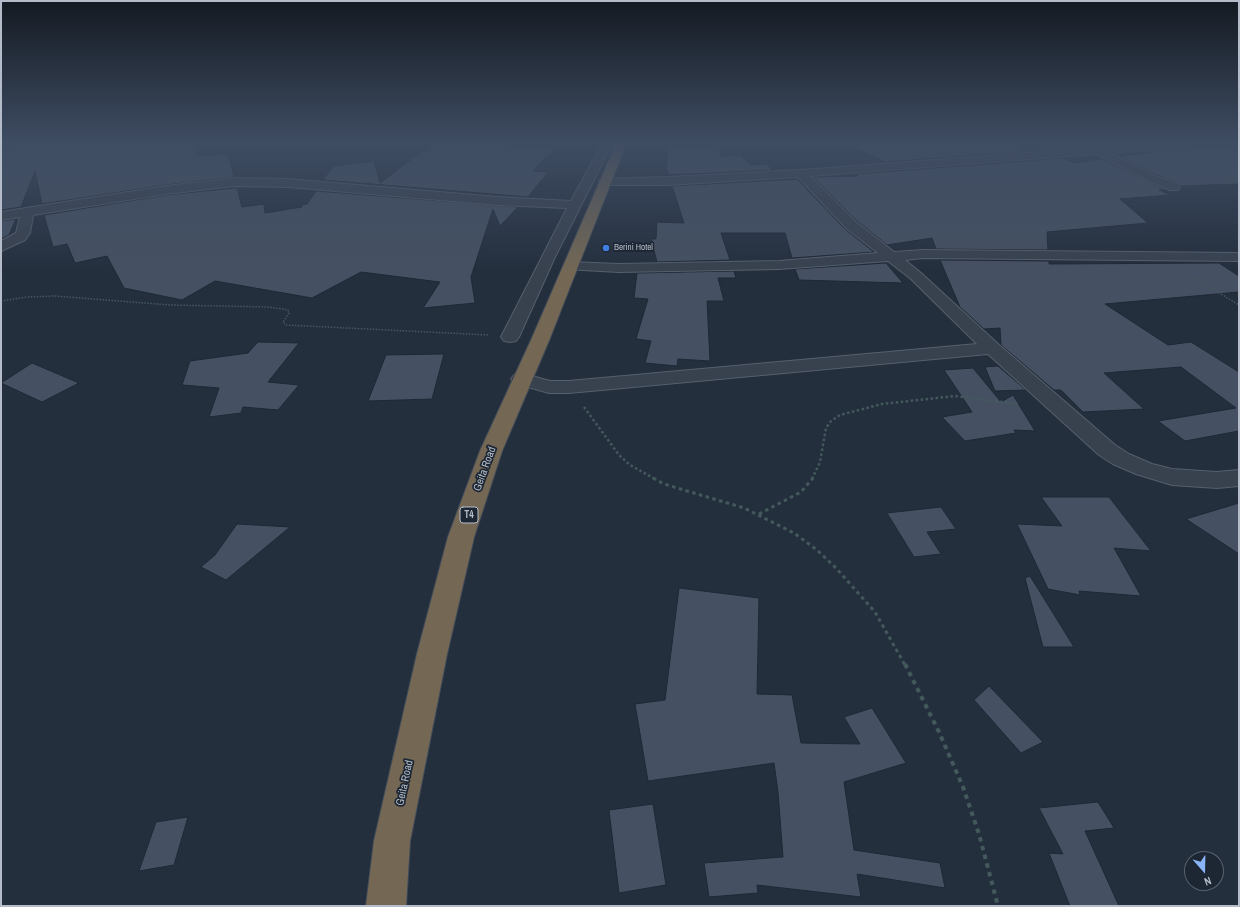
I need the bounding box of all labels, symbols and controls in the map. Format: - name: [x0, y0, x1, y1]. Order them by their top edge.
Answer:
- marker: Berini Hotel: [601, 243, 611, 253]
- place label: Berini Hotel: [614, 243, 653, 253]
- street label: Geita Road: [471, 445, 499, 493]
- road number: T4: [460, 507, 478, 523]
- street label: Geita Road: [394, 759, 416, 807]
- north arrow: [1184, 851, 1224, 891]
- text: N: [1202, 874, 1213, 889]

